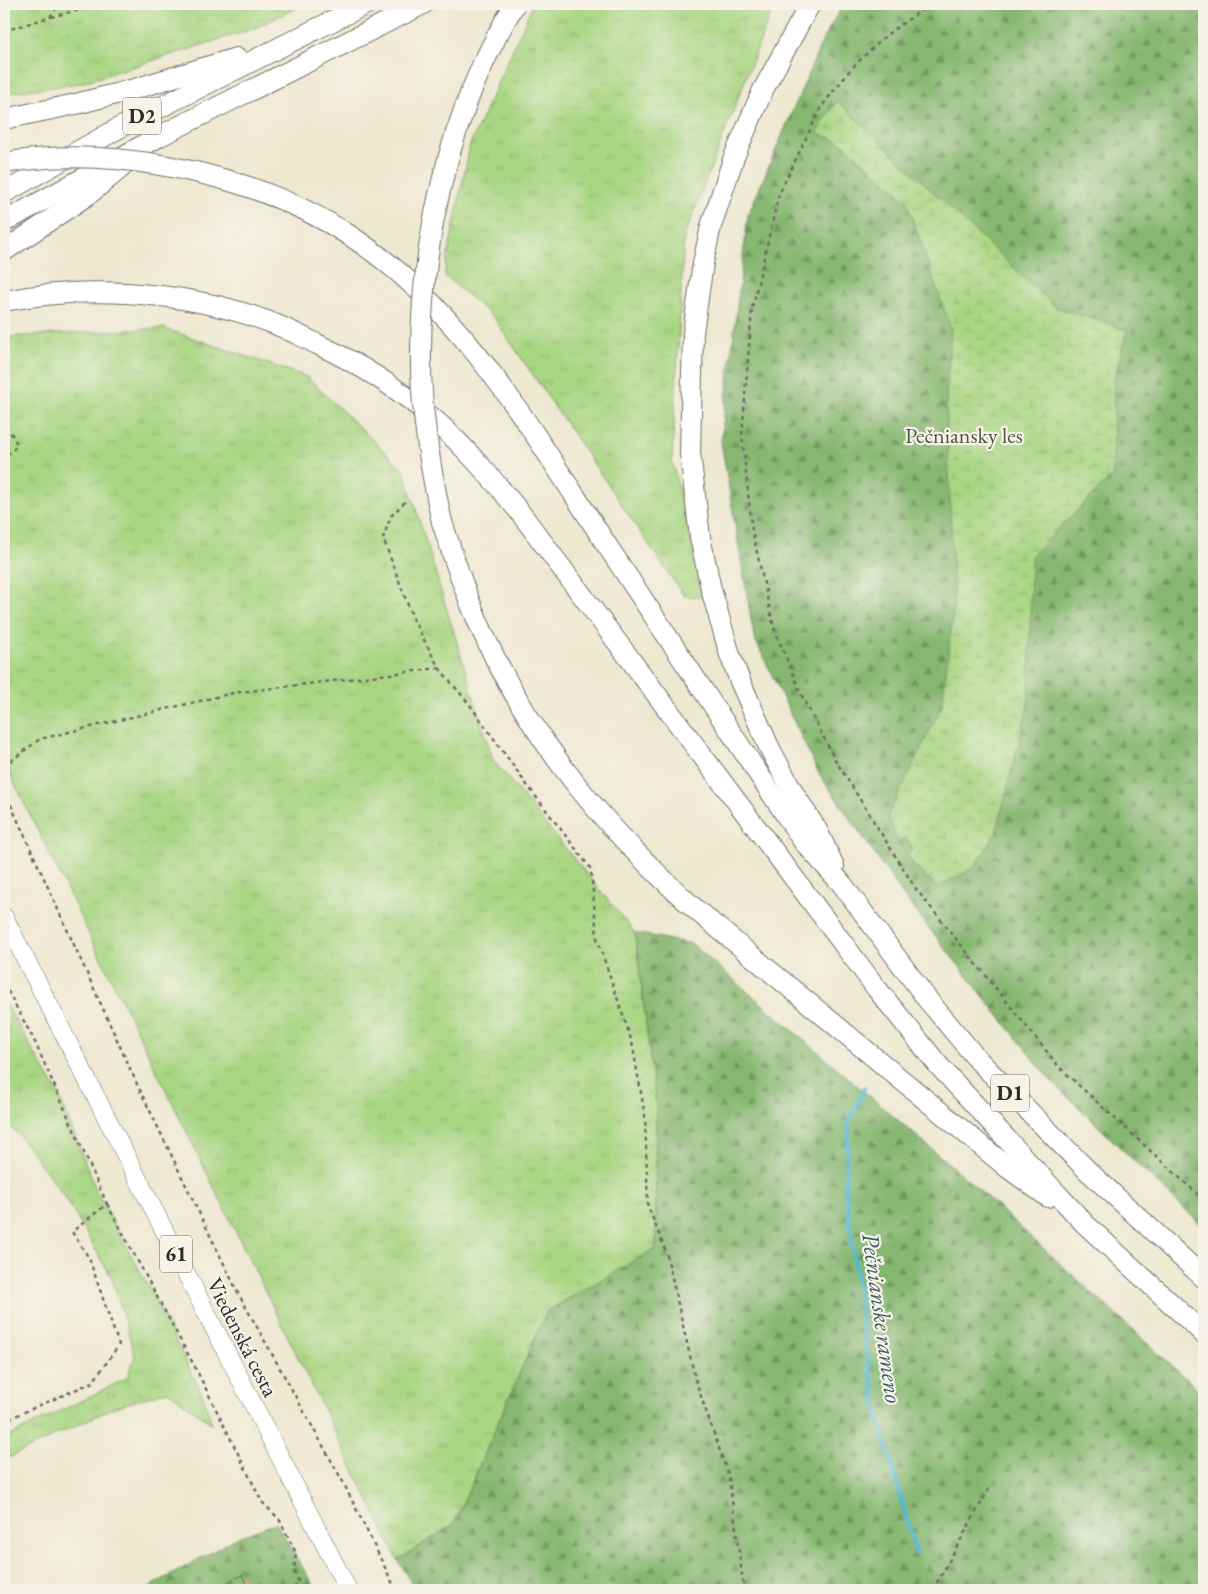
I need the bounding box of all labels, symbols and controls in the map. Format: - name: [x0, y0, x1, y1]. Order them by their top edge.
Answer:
- road number: D2: [123, 98, 161, 134]
- park label: Pečniansky les: [905, 421, 1023, 450]
- road number: D1: [991, 1074, 1029, 1112]
- water label: Pečnianske rameno: [855, 1231, 910, 1405]
- road number: 61: [160, 1236, 192, 1272]
- street label: Viedenská cesta: [200, 1273, 285, 1402]

